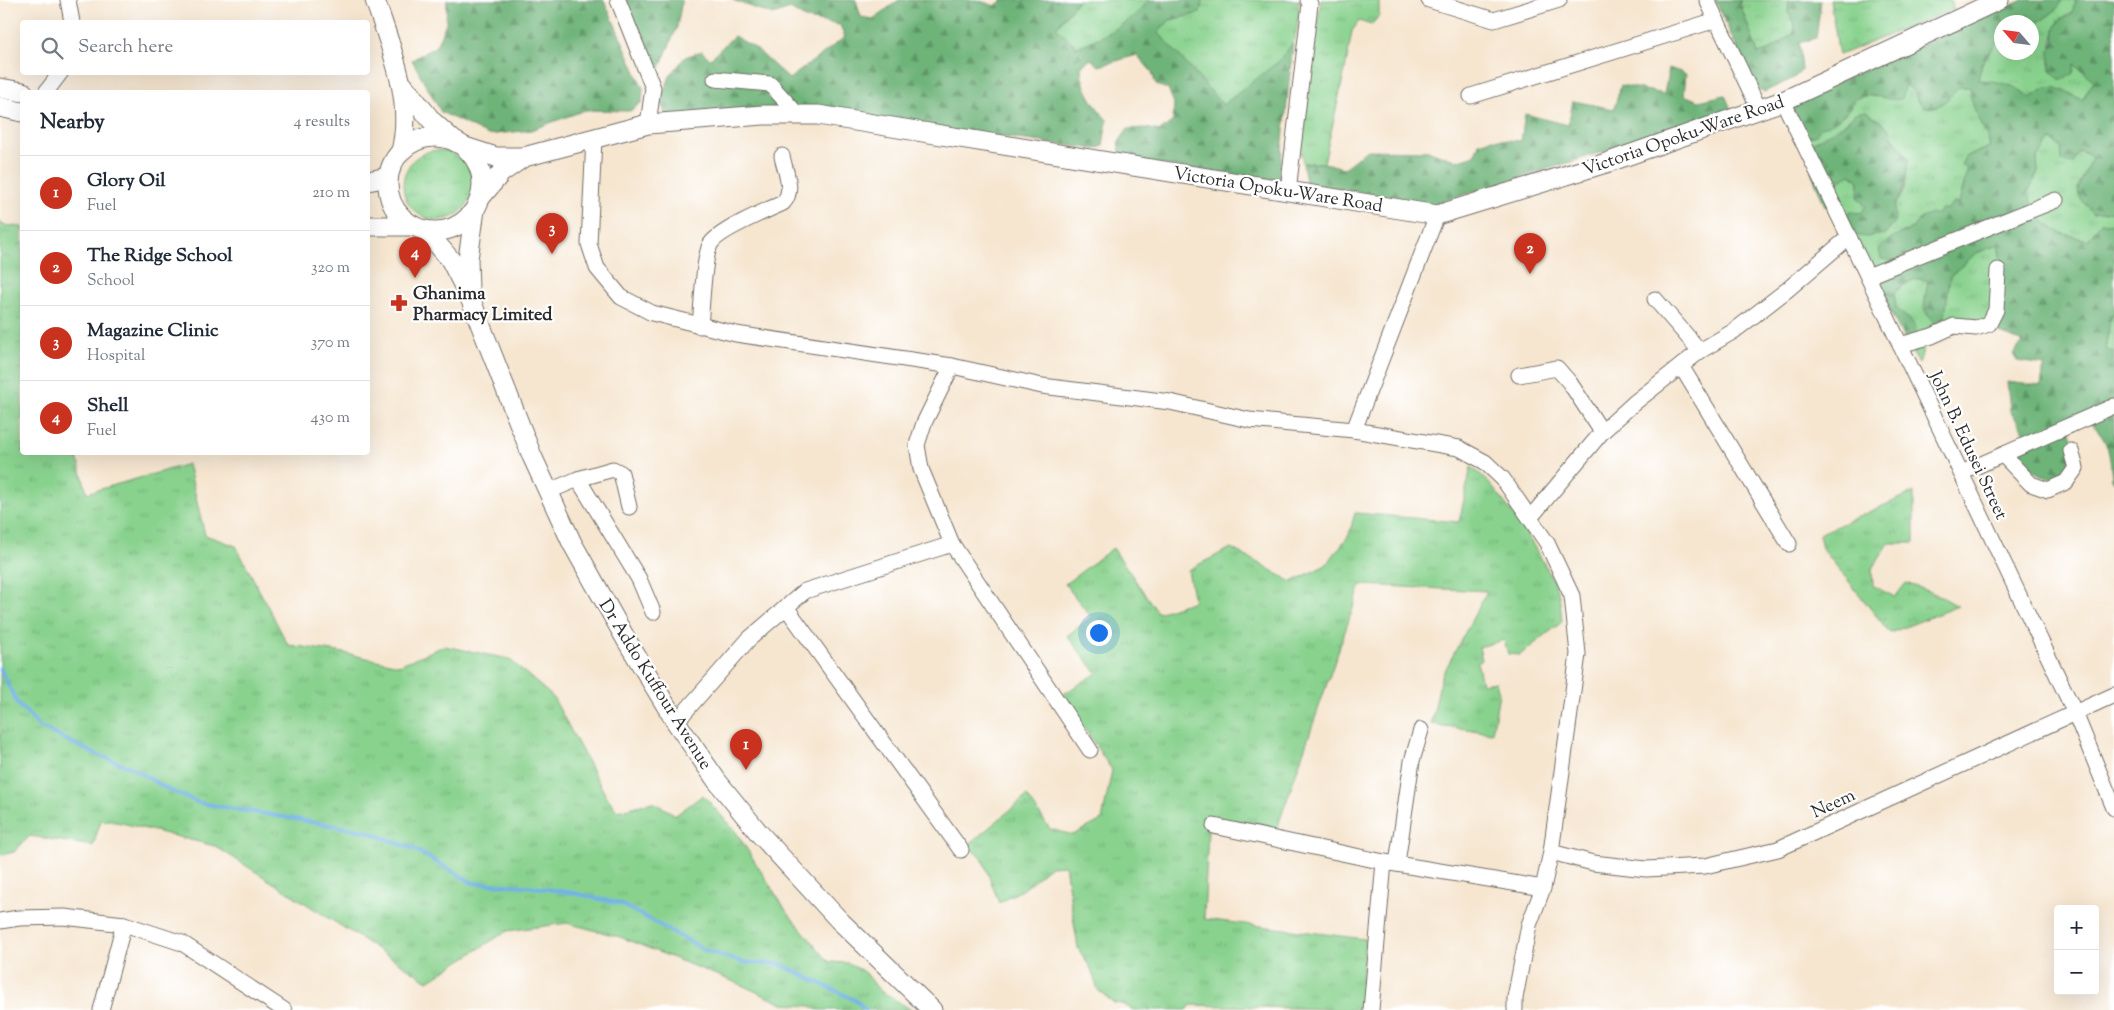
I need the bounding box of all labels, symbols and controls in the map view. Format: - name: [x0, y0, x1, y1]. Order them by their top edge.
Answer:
- north arrow: [1994, 15, 2039, 60]
- search box: [20, 20, 370, 75]
- icon: search: [38, 34, 66, 62]
- text: Search here: [78, 34, 173, 61]
- street label: Victoria Opoku-Ware Road: [1579, 90, 1788, 184]
- text: Nearby: [40, 108, 105, 138]
- text: 4 results: [294, 111, 350, 134]
- street label: Victoria Opoku-Ware Road: [1171, 162, 1384, 220]
- text: Glory Oil: [87, 168, 166, 195]
- text: 1: [53, 182, 59, 205]
- text: 210 m: [312, 182, 350, 205]
- text: Fuel: [87, 195, 117, 218]
- pin: 3: [536, 213, 568, 254]
- pin: 2: [1514, 233, 1546, 274]
- pin: 4: [399, 237, 431, 278]
- text: The Ridge School: [87, 243, 233, 270]
- text: 2: [52, 257, 60, 280]
- text: 320 m: [311, 257, 350, 280]
- text: School: [87, 270, 135, 293]
- place label: Ghanima Pharmacy Limited: [413, 282, 553, 329]
- pharmacy icon: Ghanima Pharmacy Limited: [389, 293, 409, 313]
- text: Magazine Clinic: [87, 318, 219, 345]
- text: 3: [53, 332, 59, 355]
- text: 370 m: [311, 332, 350, 355]
- text: Hospital: [87, 345, 145, 368]
- street label: John B. Edusei Street: [1921, 366, 2013, 524]
- text: Shell: [87, 393, 129, 420]
- text: 4: [52, 407, 60, 430]
- text: 430 m: [311, 407, 350, 430]
- text: Fuel: [87, 420, 117, 443]
- street label: Dr Addo Kuffour Avenue: [591, 595, 717, 775]
- your location: [1086, 620, 1112, 646]
- pin: 1: [730, 729, 762, 770]
- street label: Neem: [1808, 783, 1860, 826]
- map controls: [2054, 905, 2099, 995]
- button: +: [2054, 905, 2099, 950]
- button: −: [2054, 950, 2099, 995]

